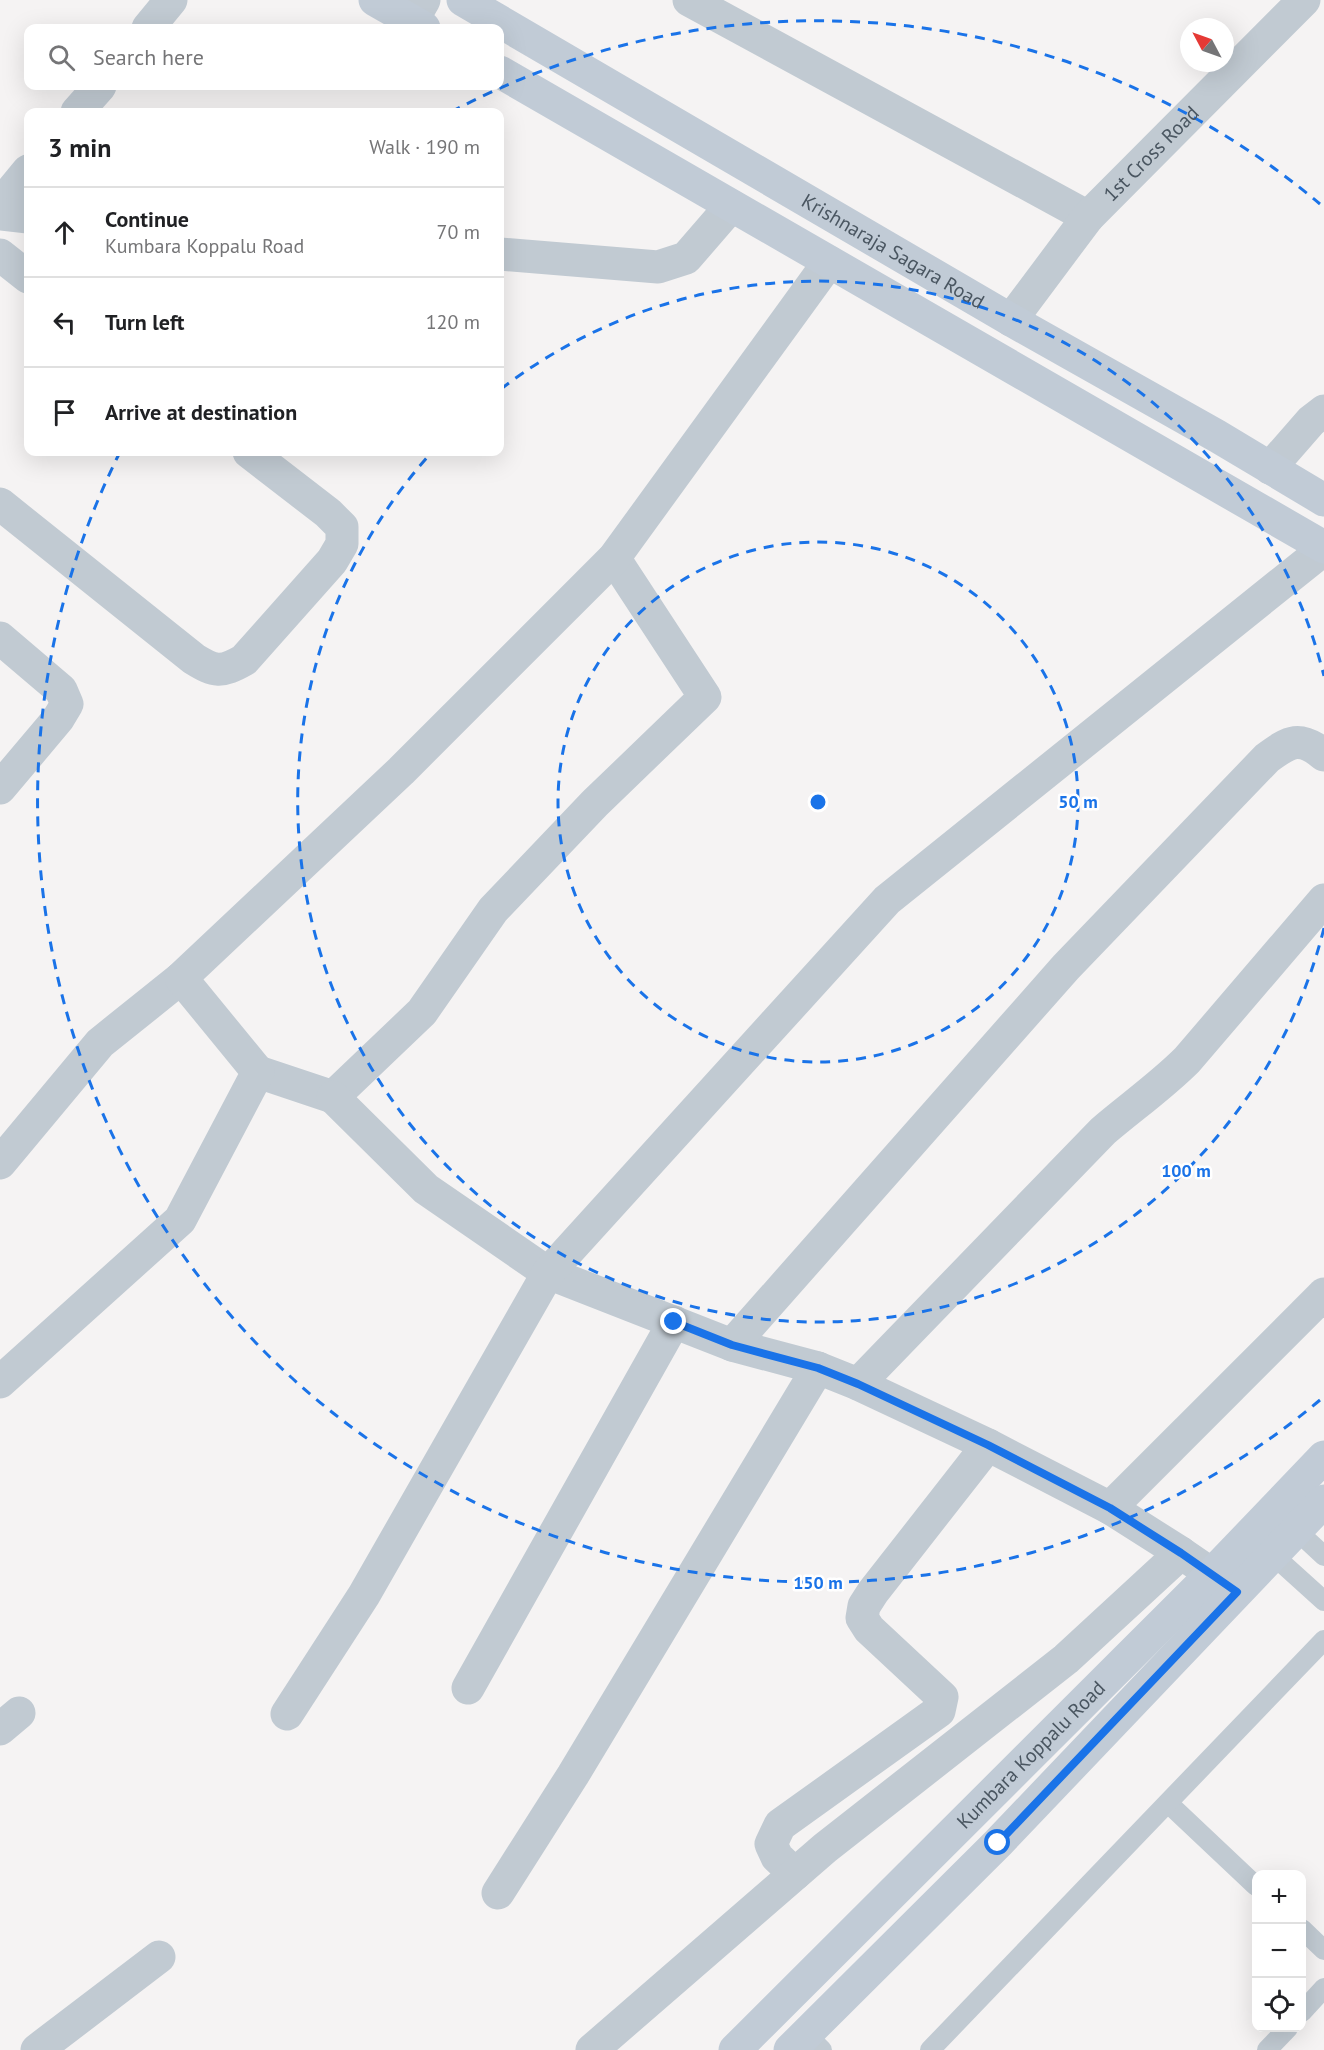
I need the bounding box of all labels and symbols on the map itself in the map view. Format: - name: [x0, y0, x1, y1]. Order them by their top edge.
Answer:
- north arrow: [1180, 18, 1234, 72]
- street label: 1st Cross Road: [1098, 100, 1204, 207]
- street label: Krishnaraja Sagara Road: [797, 188, 989, 315]
- text: 50 m: [1058, 790, 1098, 813]
- centre of rings: [808, 792, 828, 812]
- text: 100 m: [1161, 1159, 1211, 1182]
- route end: [660, 1308, 686, 1334]
- text: 150 m: [793, 1571, 843, 1594]
- street label: Kumbara Koppalu Road: [951, 1675, 1111, 1834]
- route start: [984, 1829, 1010, 1855]

